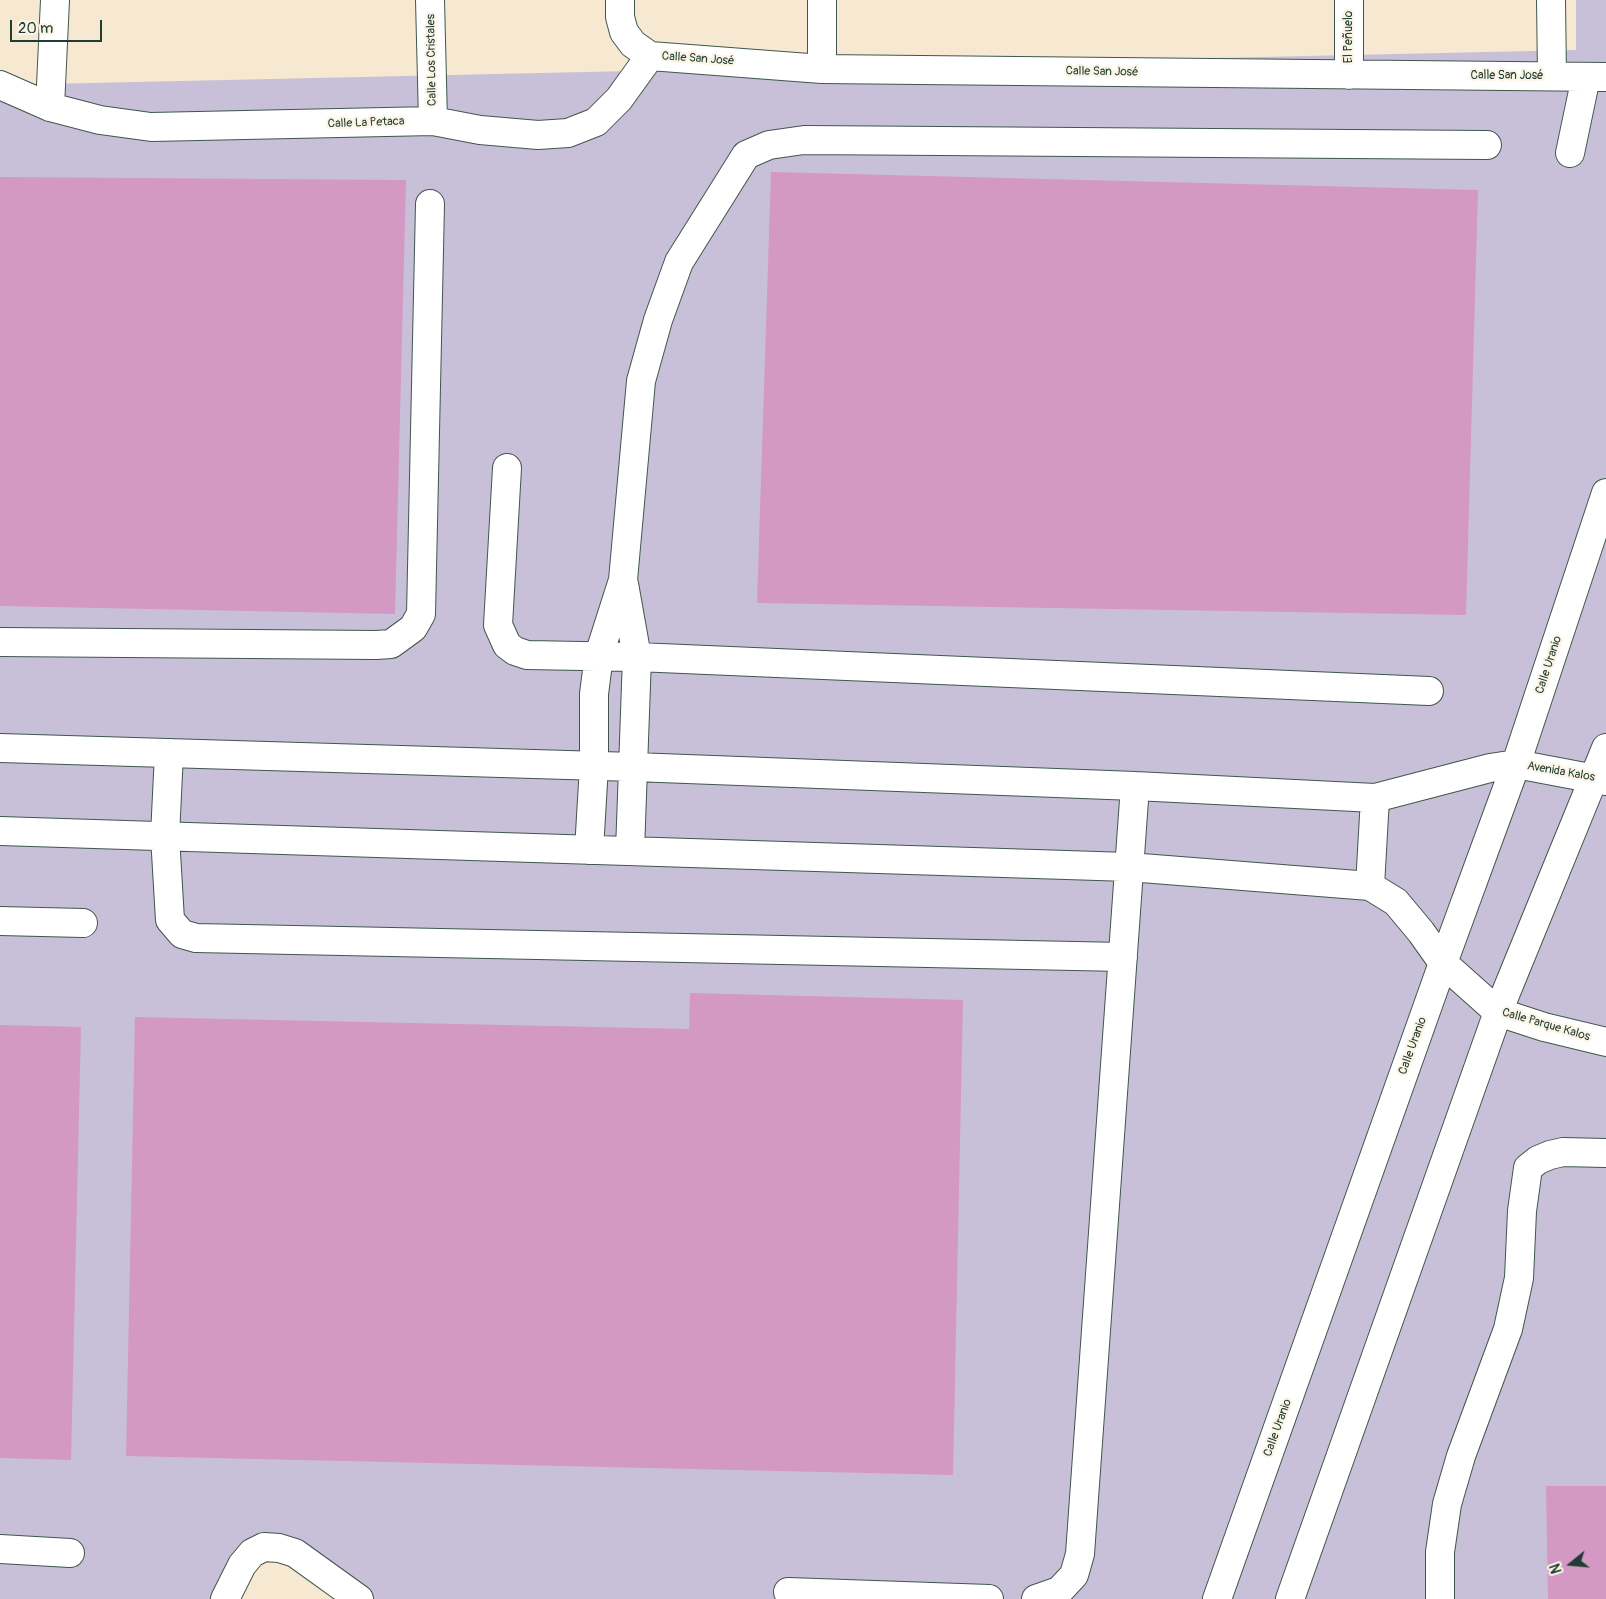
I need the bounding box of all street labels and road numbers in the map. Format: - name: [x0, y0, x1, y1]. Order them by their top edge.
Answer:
- street label: El Peñuelo: [1342, 11, 1356, 63]
- street label: Calle Los Cristales: [424, 14, 440, 106]
- street label: Calle San José: [661, 49, 735, 69]
- street label: Calle San José: [1065, 64, 1139, 80]
- street label: Calle San José: [1471, 69, 1543, 83]
- street label: Calle La Petaca: [327, 114, 405, 132]
- street label: Calle Uranio: [1533, 634, 1565, 696]
- street label: Avenida Kalos: [1526, 759, 1596, 785]
- street label: Calle Parque Kalos: [1500, 1006, 1592, 1044]
- street label: Calle Uranio: [1396, 1015, 1430, 1077]
- street label: Calle Uranio: [1261, 1397, 1295, 1459]

